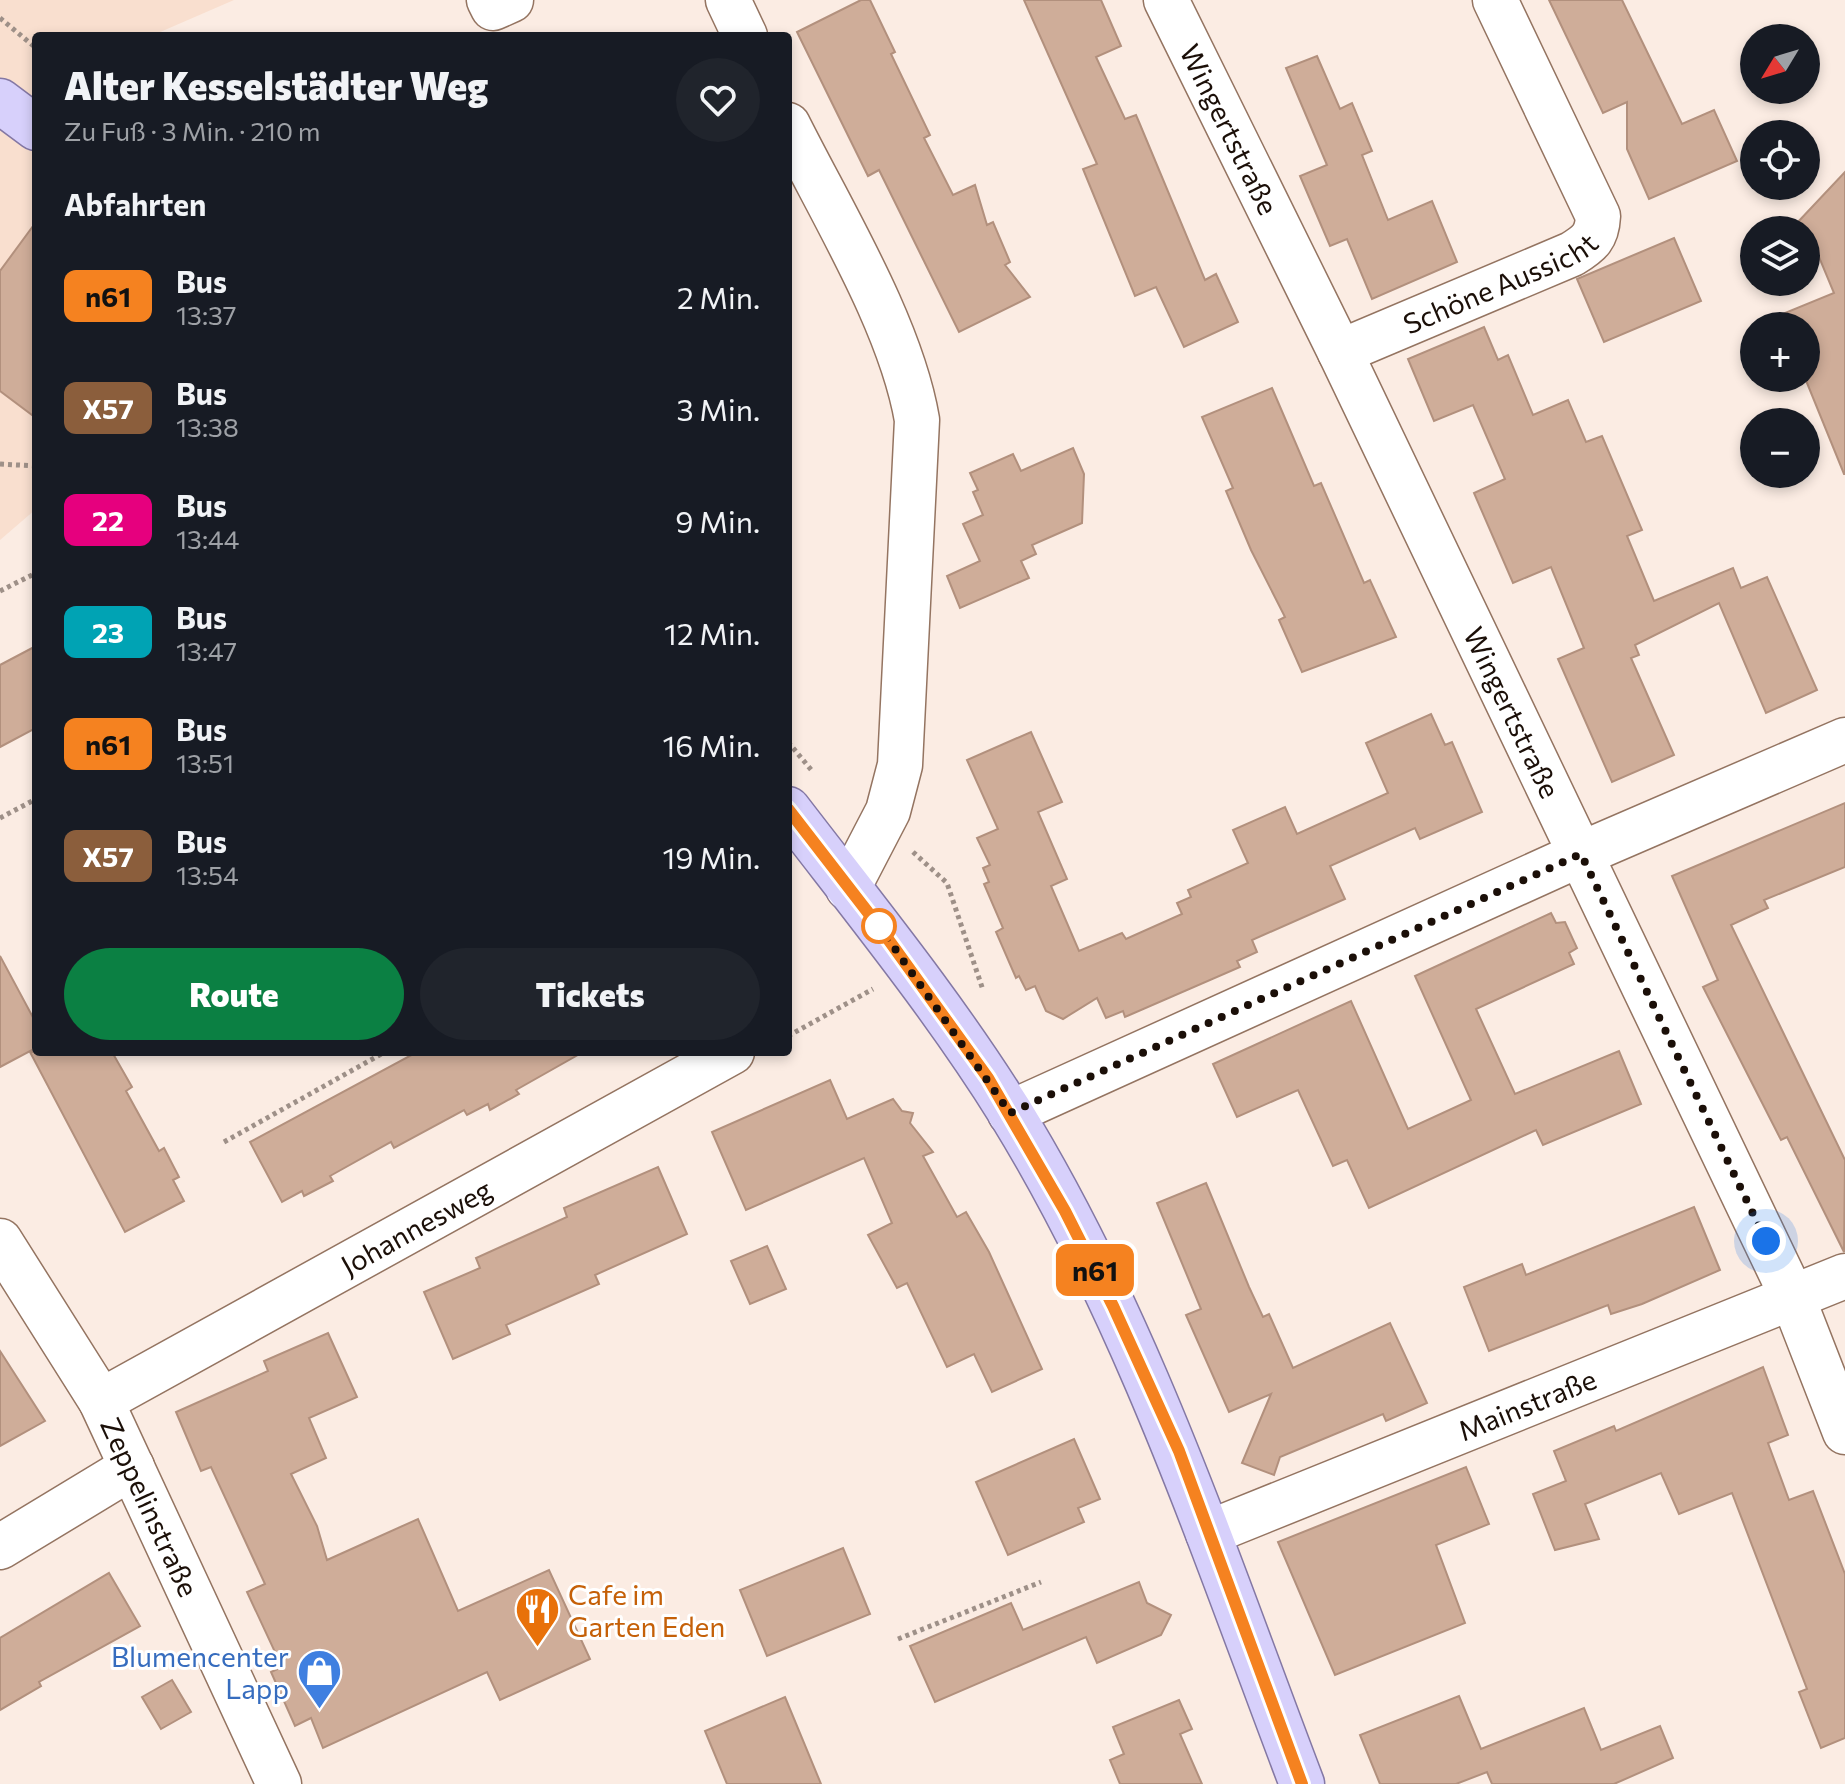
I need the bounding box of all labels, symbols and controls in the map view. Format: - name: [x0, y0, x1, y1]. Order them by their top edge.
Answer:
- north arrow: [1740, 24, 1820, 104]
- map controls: [1740, 24, 1820, 488]
- street label: Wingertstraße: [1173, 38, 1286, 220]
- button: heart: [676, 58, 760, 142]
- text: Alter Kesselstädter Weg: [64, 61, 488, 108]
- text: Zu Fuß · 3 Min. · 210 m: [64, 115, 321, 146]
- button: locate: [1740, 120, 1820, 200]
- text: Abfahrten: [64, 185, 206, 222]
- button: layers: [1740, 216, 1820, 296]
- street label: Schöne Aussicht: [1398, 226, 1605, 340]
- text: Bus: [176, 262, 227, 299]
- text: 2 Min.: [677, 278, 760, 315]
- text: n61: [85, 279, 131, 313]
- text: 13:37: [176, 299, 237, 330]
- button: +: [1740, 312, 1820, 392]
- text: Bus: [176, 374, 227, 411]
- text: 3 Min.: [676, 390, 760, 427]
- text: X57: [82, 391, 134, 425]
- button: −: [1740, 408, 1820, 488]
- text: 13:38: [176, 411, 239, 442]
- text: Bus: [176, 486, 227, 523]
- text: 9 Min.: [675, 502, 760, 539]
- text: 22: [92, 503, 124, 537]
- text: 13:44: [176, 523, 239, 554]
- text: Bus: [176, 598, 227, 635]
- text: 12 Min.: [664, 614, 760, 651]
- text: 23: [92, 615, 124, 649]
- street label: Wingertstraße: [1457, 621, 1568, 803]
- text: 13:47: [176, 635, 237, 666]
- text: Bus: [176, 710, 227, 747]
- text: 16 Min.: [663, 726, 760, 763]
- text: n61: [85, 727, 131, 761]
- text: 13:51: [176, 747, 234, 778]
- text: Bus: [176, 822, 227, 859]
- text: 19 Min.: [663, 838, 760, 875]
- text: X57: [82, 839, 134, 873]
- text: 13:54: [176, 859, 239, 890]
- unlabelled marker: [862, 909, 896, 943]
- button: Route: [64, 948, 404, 1040]
- button: Tickets: [420, 948, 760, 1040]
- street label: Johannesweg: [335, 1172, 497, 1282]
- your location: [1746, 1221, 1786, 1261]
- line badge: n61: [1049, 1244, 1141, 1296]
- text: n61: [1072, 1253, 1118, 1287]
- street label: Mainstraße: [1453, 1361, 1601, 1447]
- street label: Zeppelinstraße: [94, 1412, 206, 1602]
- place label: Cafe im Garten Eden: [568, 1577, 725, 1643]
- restaurant icon: Cafe im Garten Eden: [513, 1586, 561, 1649]
- place label: Blumencenter Lapp: [111, 1639, 289, 1705]
- shop icon: Blumencenter Lapp: [296, 1648, 344, 1711]

